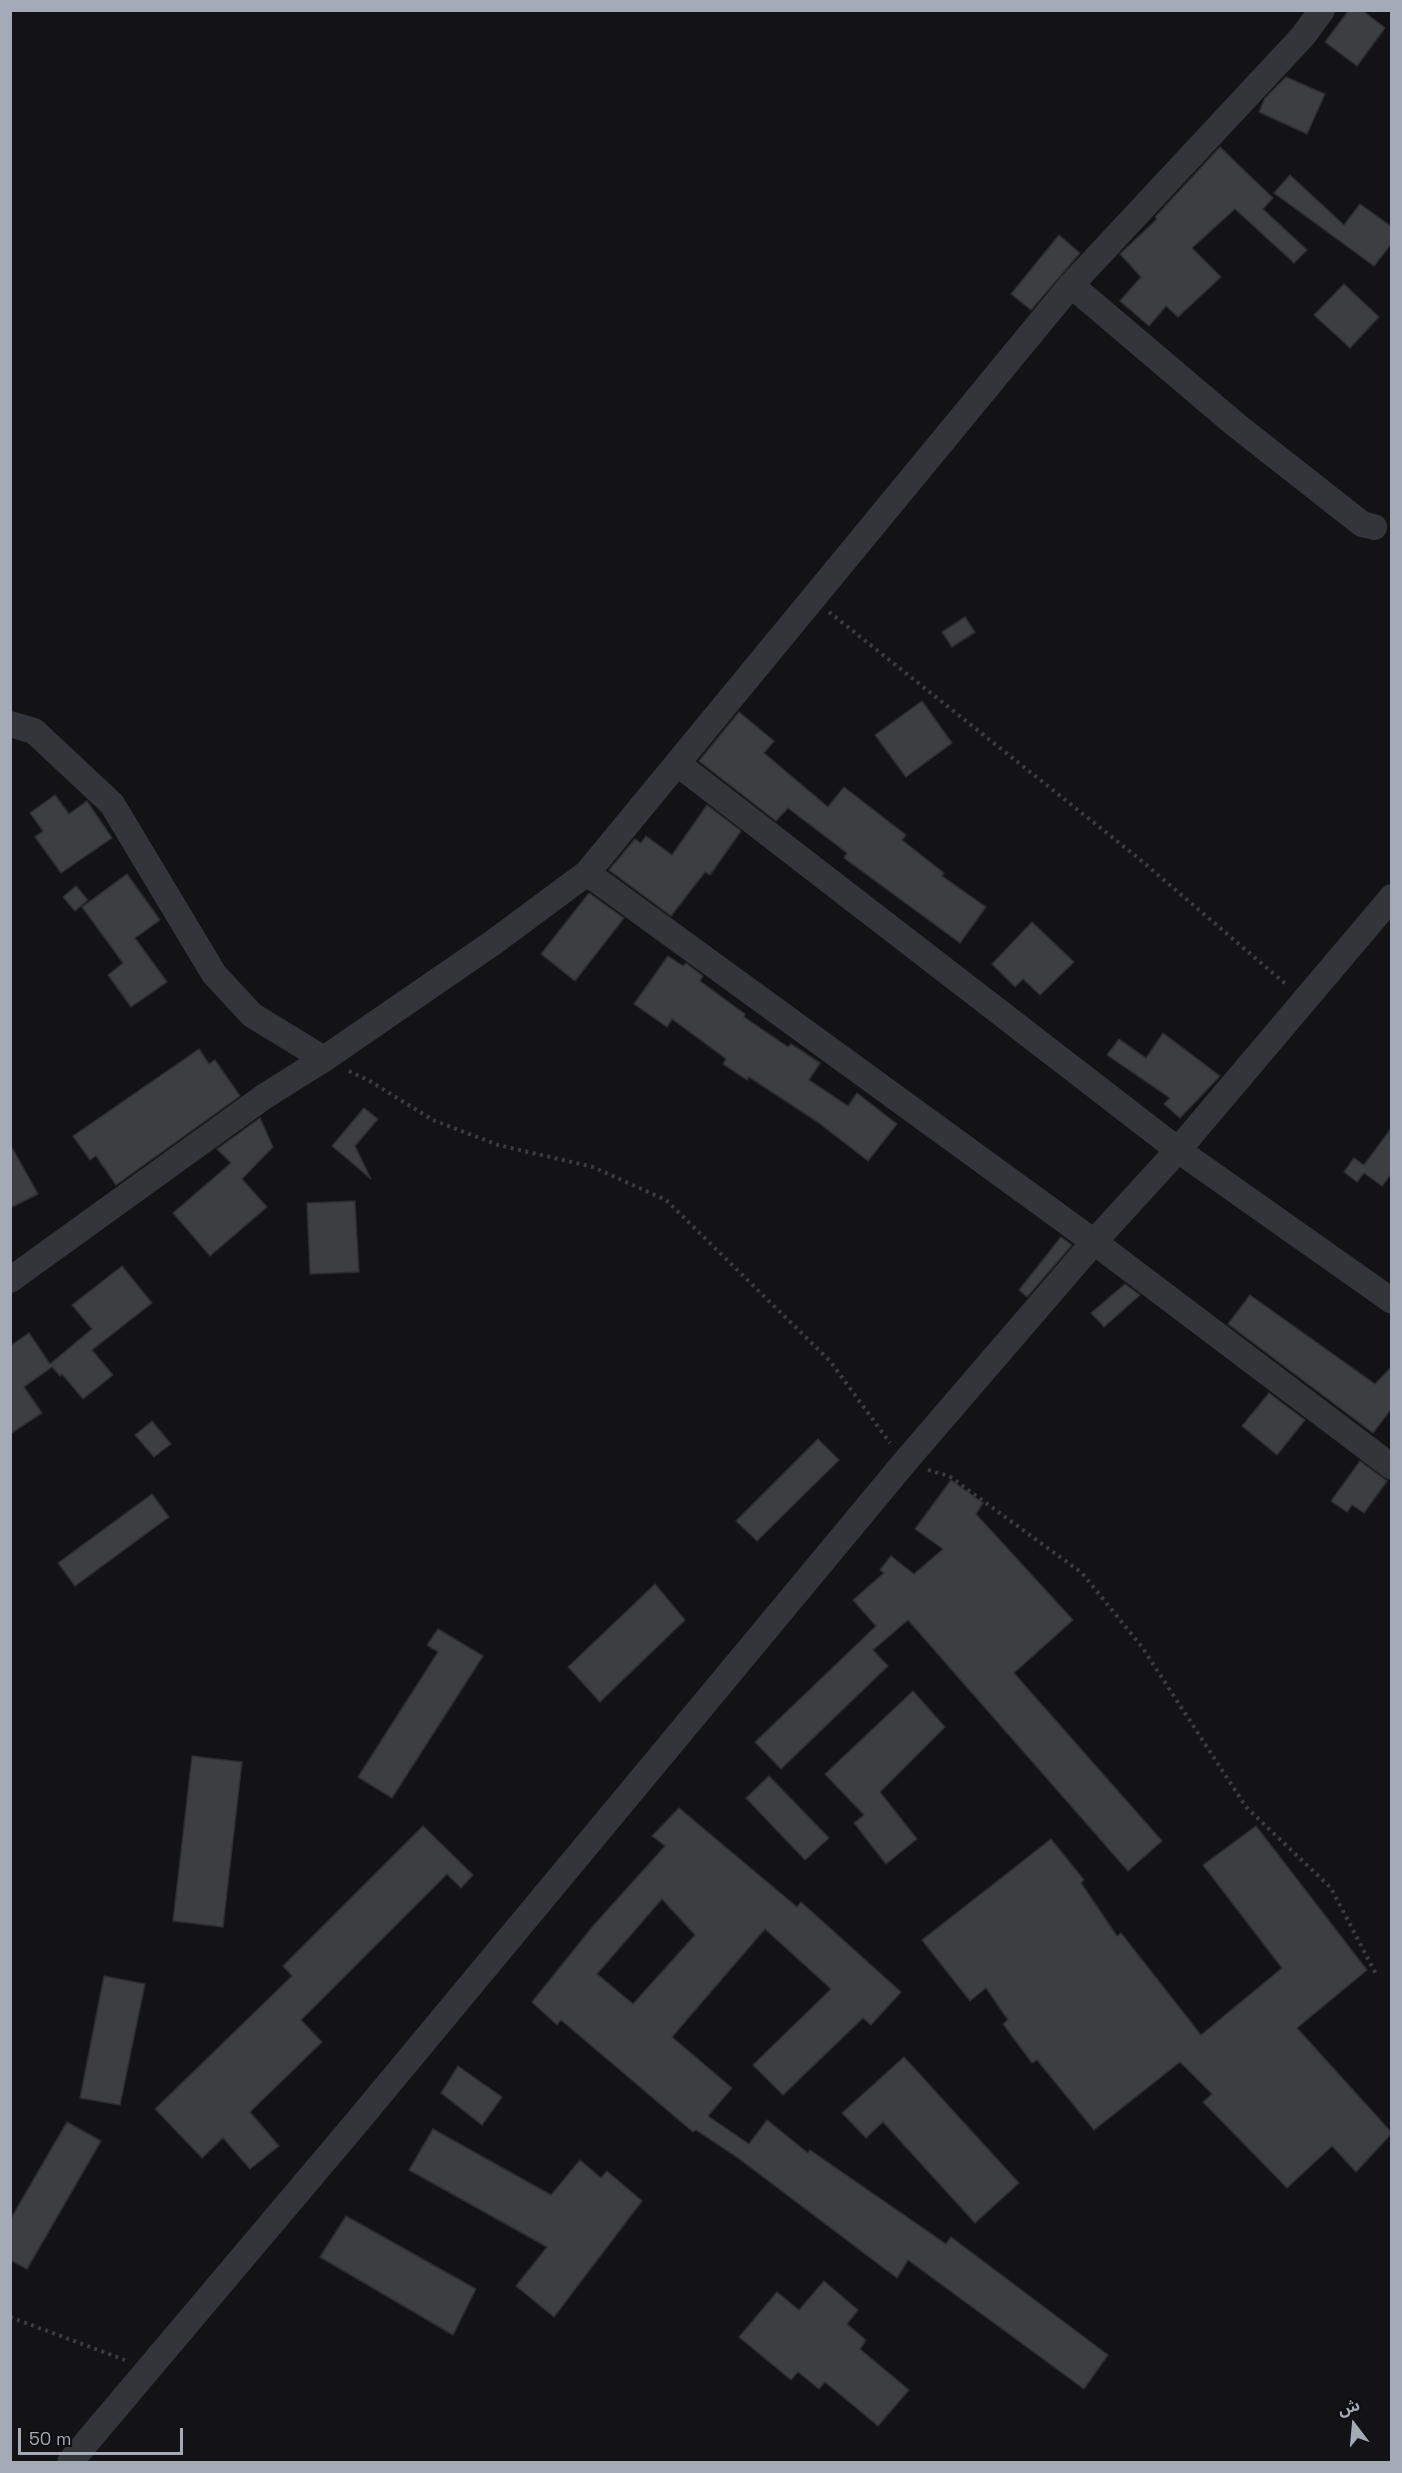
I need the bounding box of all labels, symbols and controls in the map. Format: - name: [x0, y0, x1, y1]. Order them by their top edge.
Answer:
- text: ش: [1335, 2394, 1362, 2420]
- north arrow: [1324, 2395, 1384, 2455]
- scale bar: [21, 2416, 186, 2454]
- text: 50 m: [29, 2427, 71, 2450]

